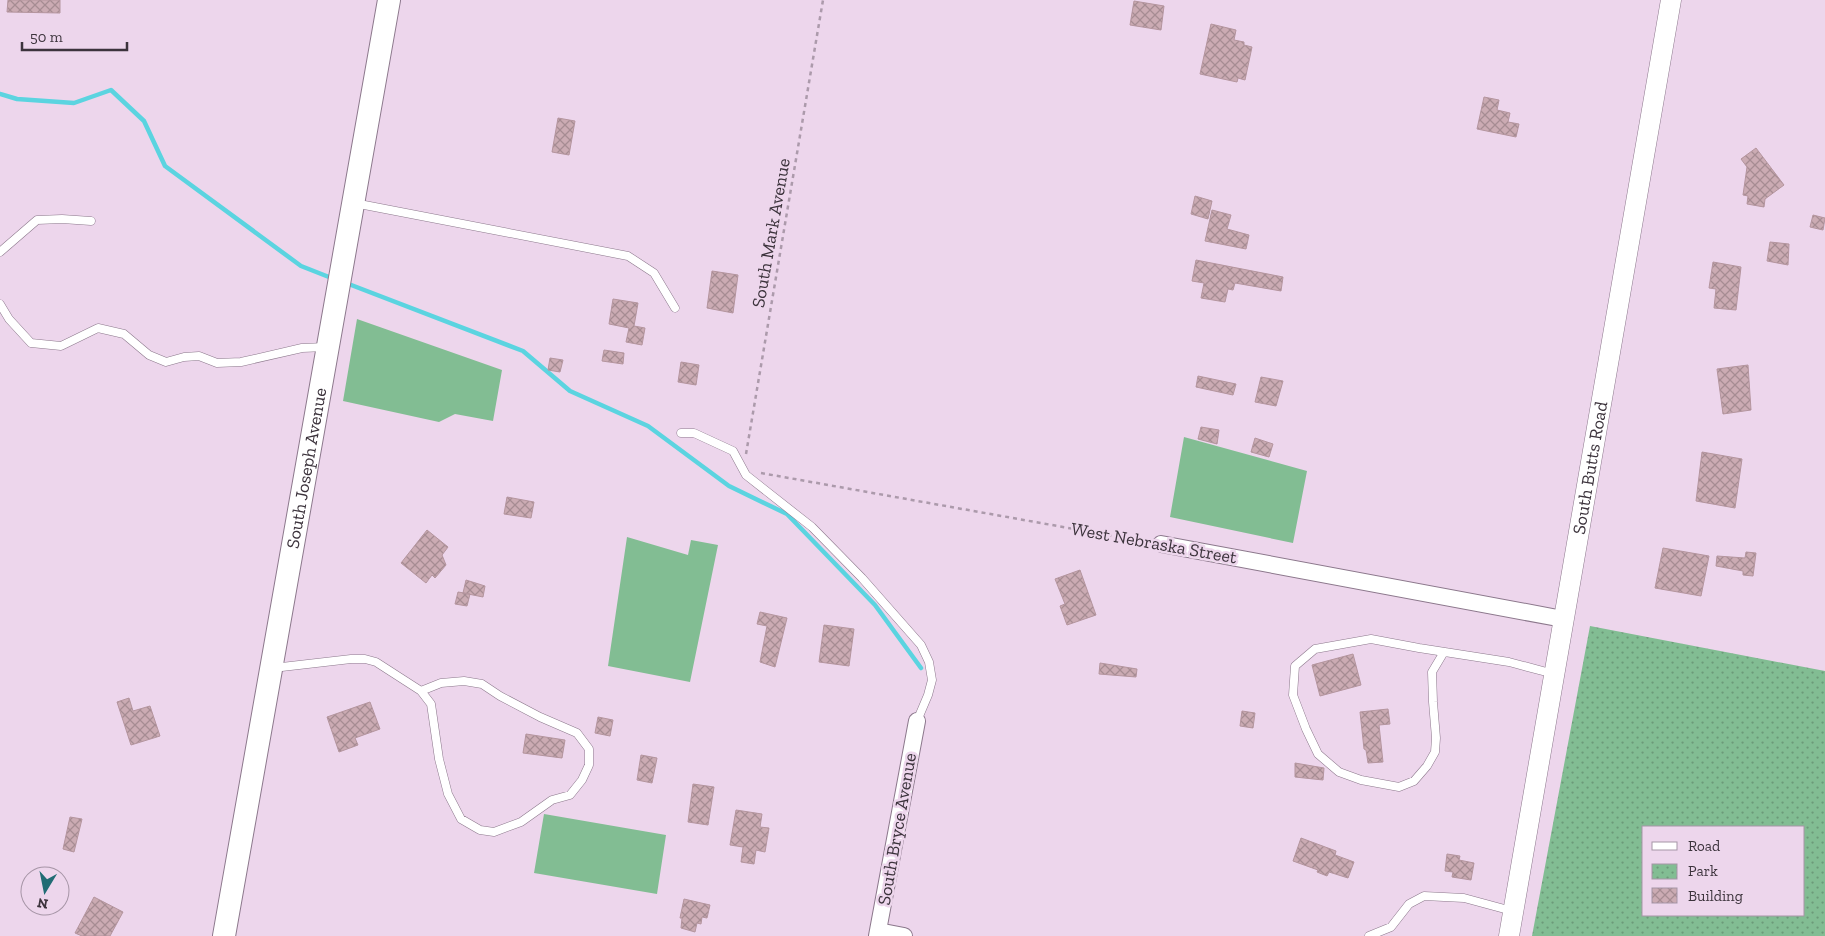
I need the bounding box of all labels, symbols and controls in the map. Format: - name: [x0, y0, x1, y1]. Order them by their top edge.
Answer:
- scale bar: [22, 20, 128, 52]
- text: 50 m: [30, 28, 63, 46]
- street label: South Mark Avenue: [747, 157, 795, 309]
- street label: South Joseph Avenue: [281, 386, 331, 550]
- street label: South Butts Road: [1568, 400, 1612, 536]
- street label: West Nebraska Street: [1069, 518, 1239, 568]
- street label: South Bryce Avenue: [873, 751, 921, 907]
- legend: [1642, 826, 1805, 916]
- text: Road: [1688, 837, 1721, 855]
- text: Park: [1688, 862, 1718, 880]
- north arrow: [20, 866, 70, 916]
- text: Building: [1688, 887, 1743, 905]
- text: N: [36, 894, 50, 913]

